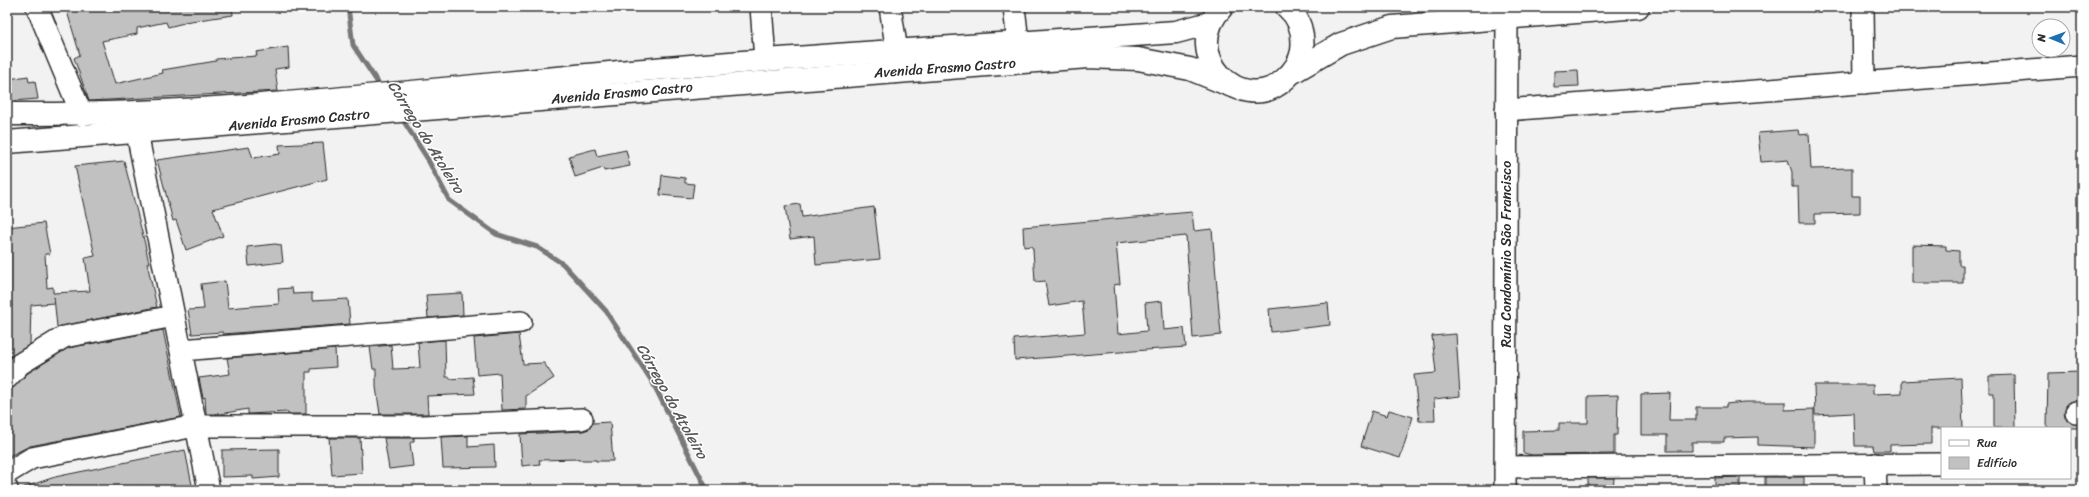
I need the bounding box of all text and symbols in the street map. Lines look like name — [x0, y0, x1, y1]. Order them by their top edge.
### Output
north arrow — [2031, 18, 2071, 58]
text: N — [2032, 33, 2051, 43]
street label: Avenida Erasmo Castro — [872, 51, 1017, 85]
street label: Avenida Erasmo Castro — [549, 74, 694, 112]
water label: Córrego do Atoleiro — [381, 75, 472, 200]
street label: Avenida Erasmo Castro — [226, 101, 371, 139]
street label: Rua Condomínio São Francisco — [1494, 161, 1519, 347]
water label: Córrego do Atoleiro — [629, 338, 715, 465]
legend — [1941, 427, 2071, 479]
text: Rua — [1977, 432, 1998, 454]
text: Edifício — [1977, 452, 2017, 474]

